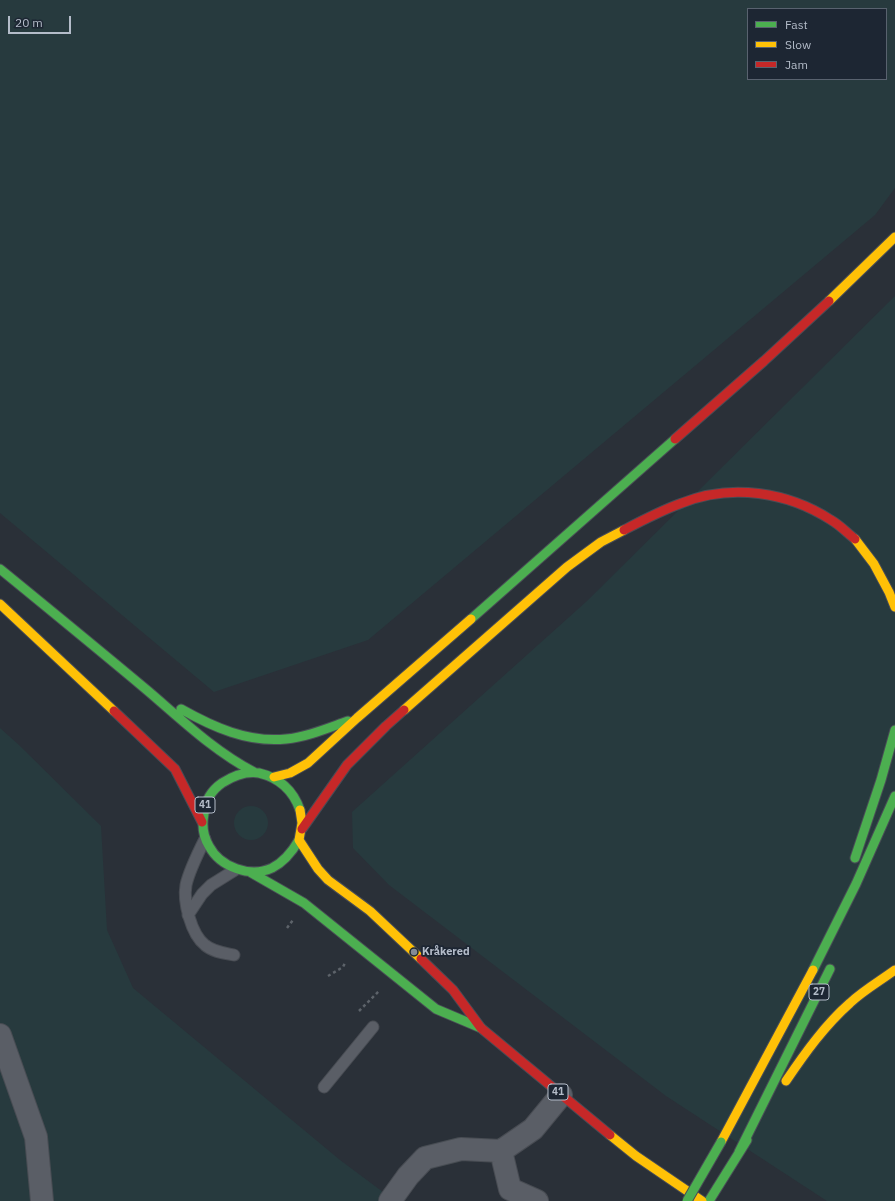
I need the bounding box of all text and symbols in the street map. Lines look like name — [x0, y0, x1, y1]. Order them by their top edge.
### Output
scale bar — [10, 8, 73, 34]
legend — [747, 8, 887, 80]
text: 20 m — [15, 15, 43, 30]
text: Fast — [785, 17, 808, 32]
text: Slow — [785, 37, 811, 52]
text: Jam — [785, 57, 808, 72]
road number: 41 — [195, 797, 215, 813]
place label: Kråkered — [422, 945, 470, 959]
marker: Kråkered — [409, 947, 419, 957]
road number: 27 — [809, 984, 829, 1000]
road number: 41 — [548, 1084, 568, 1100]

